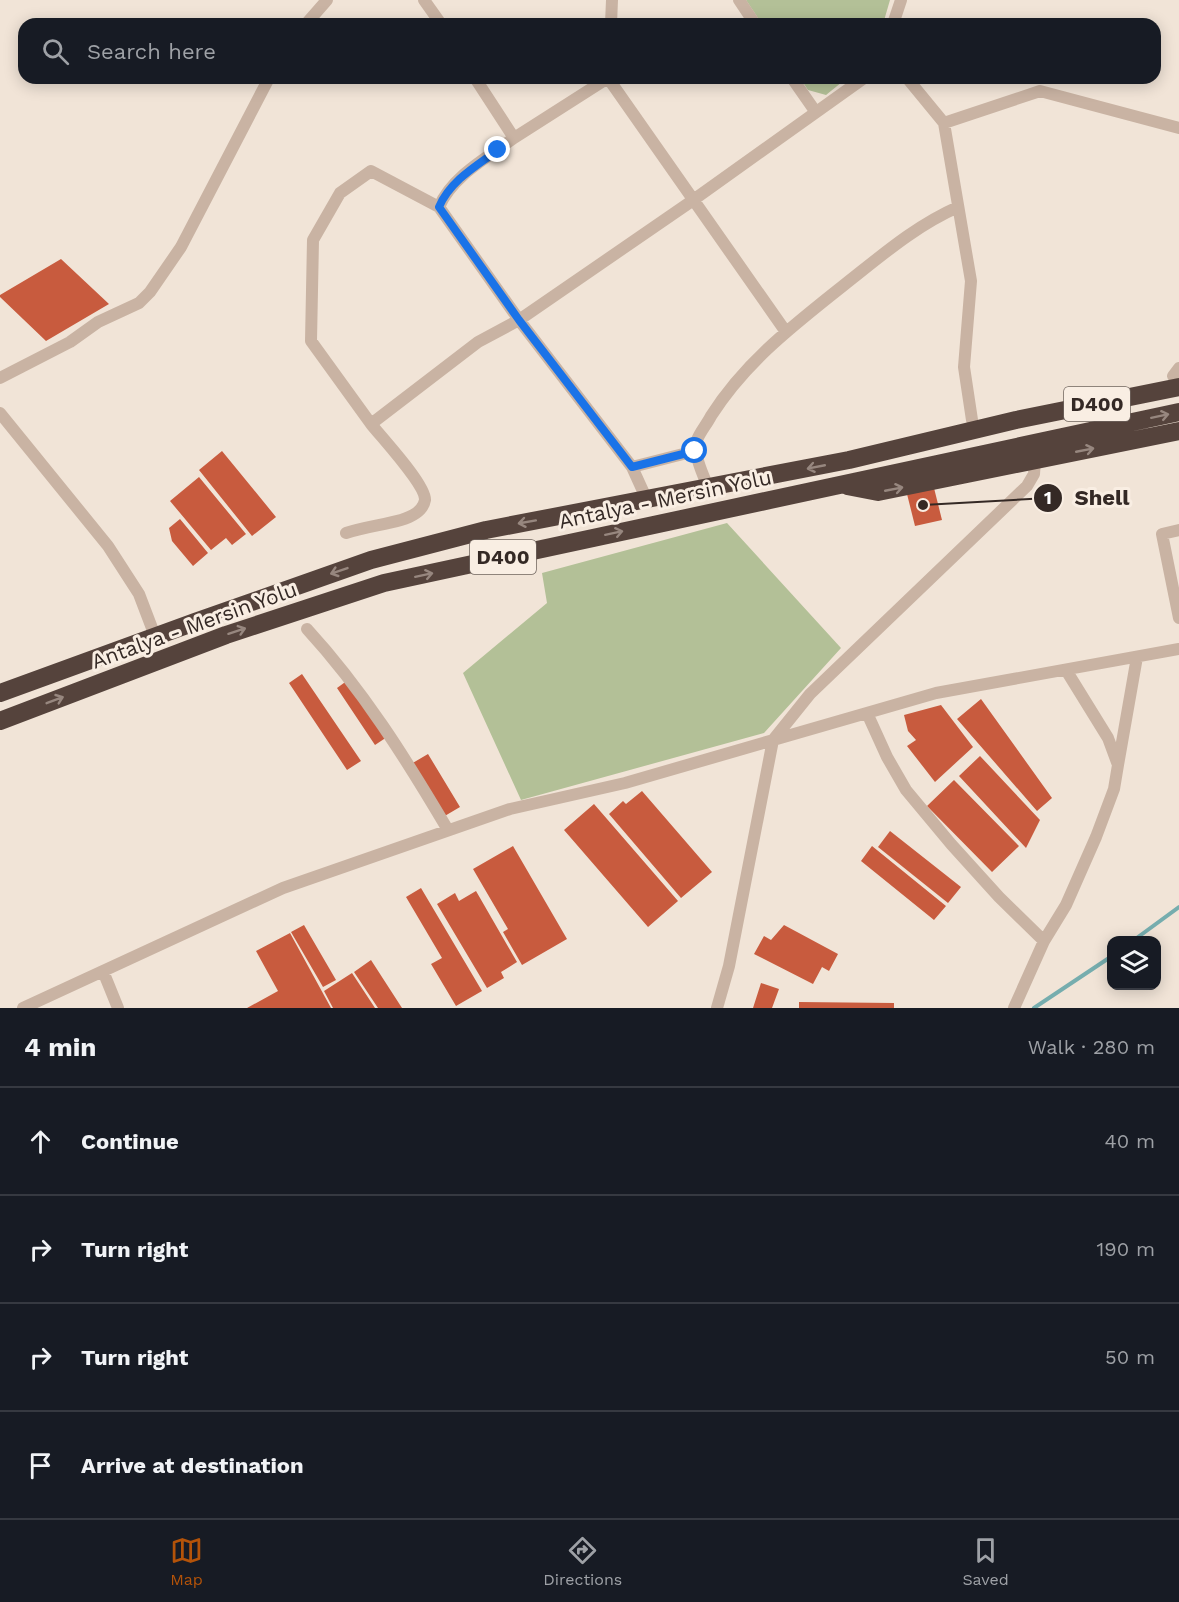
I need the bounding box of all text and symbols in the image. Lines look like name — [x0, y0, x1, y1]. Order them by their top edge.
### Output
search box — [18, 18, 1161, 84]
icon: search — [39, 35, 72, 68]
text: Search here — [87, 39, 216, 64]
route end — [484, 136, 510, 162]
road number: D400 — [1064, 387, 1130, 421]
one-way arrow — [1150, 410, 1170, 421]
route start — [681, 437, 707, 463]
one-way arrow — [1075, 444, 1095, 455]
one-way arrow — [807, 462, 826, 473]
street label: Antalya - Mersin Yolu — [556, 464, 774, 534]
callout: Shell — [1033, 478, 1142, 518]
one-way arrow — [884, 483, 903, 494]
text: Shell — [1075, 485, 1130, 510]
text: 1 — [1044, 487, 1052, 508]
one-way arrow — [518, 517, 537, 528]
one-way arrow — [604, 527, 623, 538]
road number: D400 — [470, 540, 536, 574]
one-way arrow — [330, 567, 348, 578]
one-way arrow — [414, 568, 433, 580]
street label: Antalya - Mersin Yolu — [88, 576, 300, 674]
one-way arrow — [227, 625, 246, 636]
one-way arrow — [45, 694, 63, 705]
map controls — [1107, 936, 1161, 990]
button: layers — [1107, 936, 1161, 990]
text: 4 min — [24, 1032, 96, 1062]
text: Walk · 280 m — [1028, 1035, 1155, 1059]
icon: ahead — [24, 1125, 57, 1158]
text: Continue — [81, 1129, 179, 1154]
text: 40 m — [1104, 1129, 1155, 1153]
icon: right — [24, 1233, 57, 1266]
text: Turn right — [81, 1237, 188, 1262]
text: 190 m — [1097, 1237, 1155, 1261]
icon: right — [24, 1341, 57, 1374]
text: Turn right — [81, 1345, 188, 1370]
text: 50 m — [1105, 1345, 1155, 1369]
icon: arrive — [24, 1449, 57, 1482]
text: Arrive at destination — [81, 1453, 304, 1478]
tab: Map — [170, 1534, 203, 1589]
tab: Directions — [543, 1534, 622, 1589]
tab: Saved — [962, 1534, 1009, 1589]

